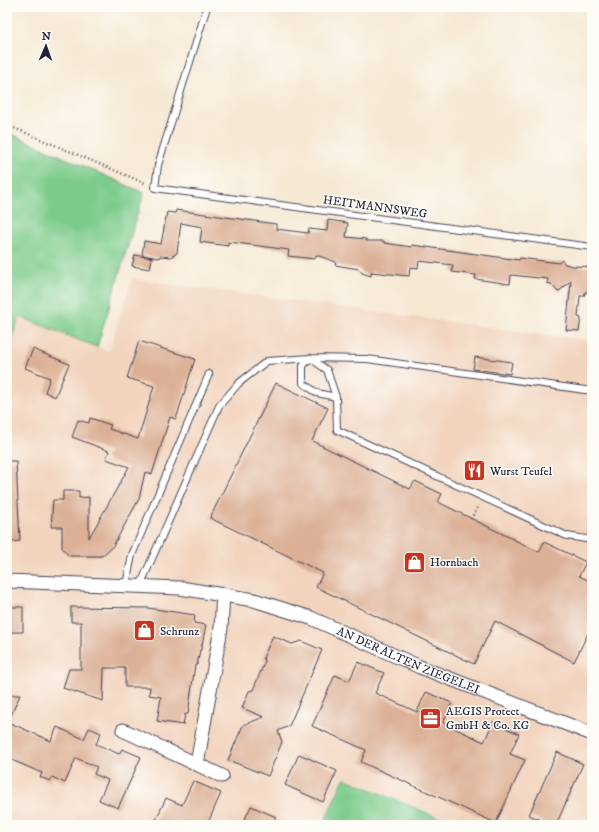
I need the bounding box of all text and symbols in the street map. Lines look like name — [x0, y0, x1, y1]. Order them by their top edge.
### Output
north arrow — [26, 26, 66, 66]
text: N — [42, 30, 51, 44]
street label: HEITMANNSWEG — [322, 192, 429, 222]
restaurant icon: Wurst Teufel — [462, 458, 488, 484]
place label: Wurst Teufel — [489, 464, 552, 479]
shop icon: Hornbach — [401, 549, 427, 575]
place label: Hornbach — [430, 555, 479, 570]
shop icon: Schrunz — [132, 618, 158, 644]
street label: AN DER ALTEN ZIEGELEI — [335, 623, 482, 697]
place label: Schrunz — [160, 624, 200, 639]
place label: AEGIS Protect GmbH & Co. KG — [446, 704, 530, 733]
office icon: AEGIS Protect GmbH & Co. KG — [417, 705, 443, 731]

